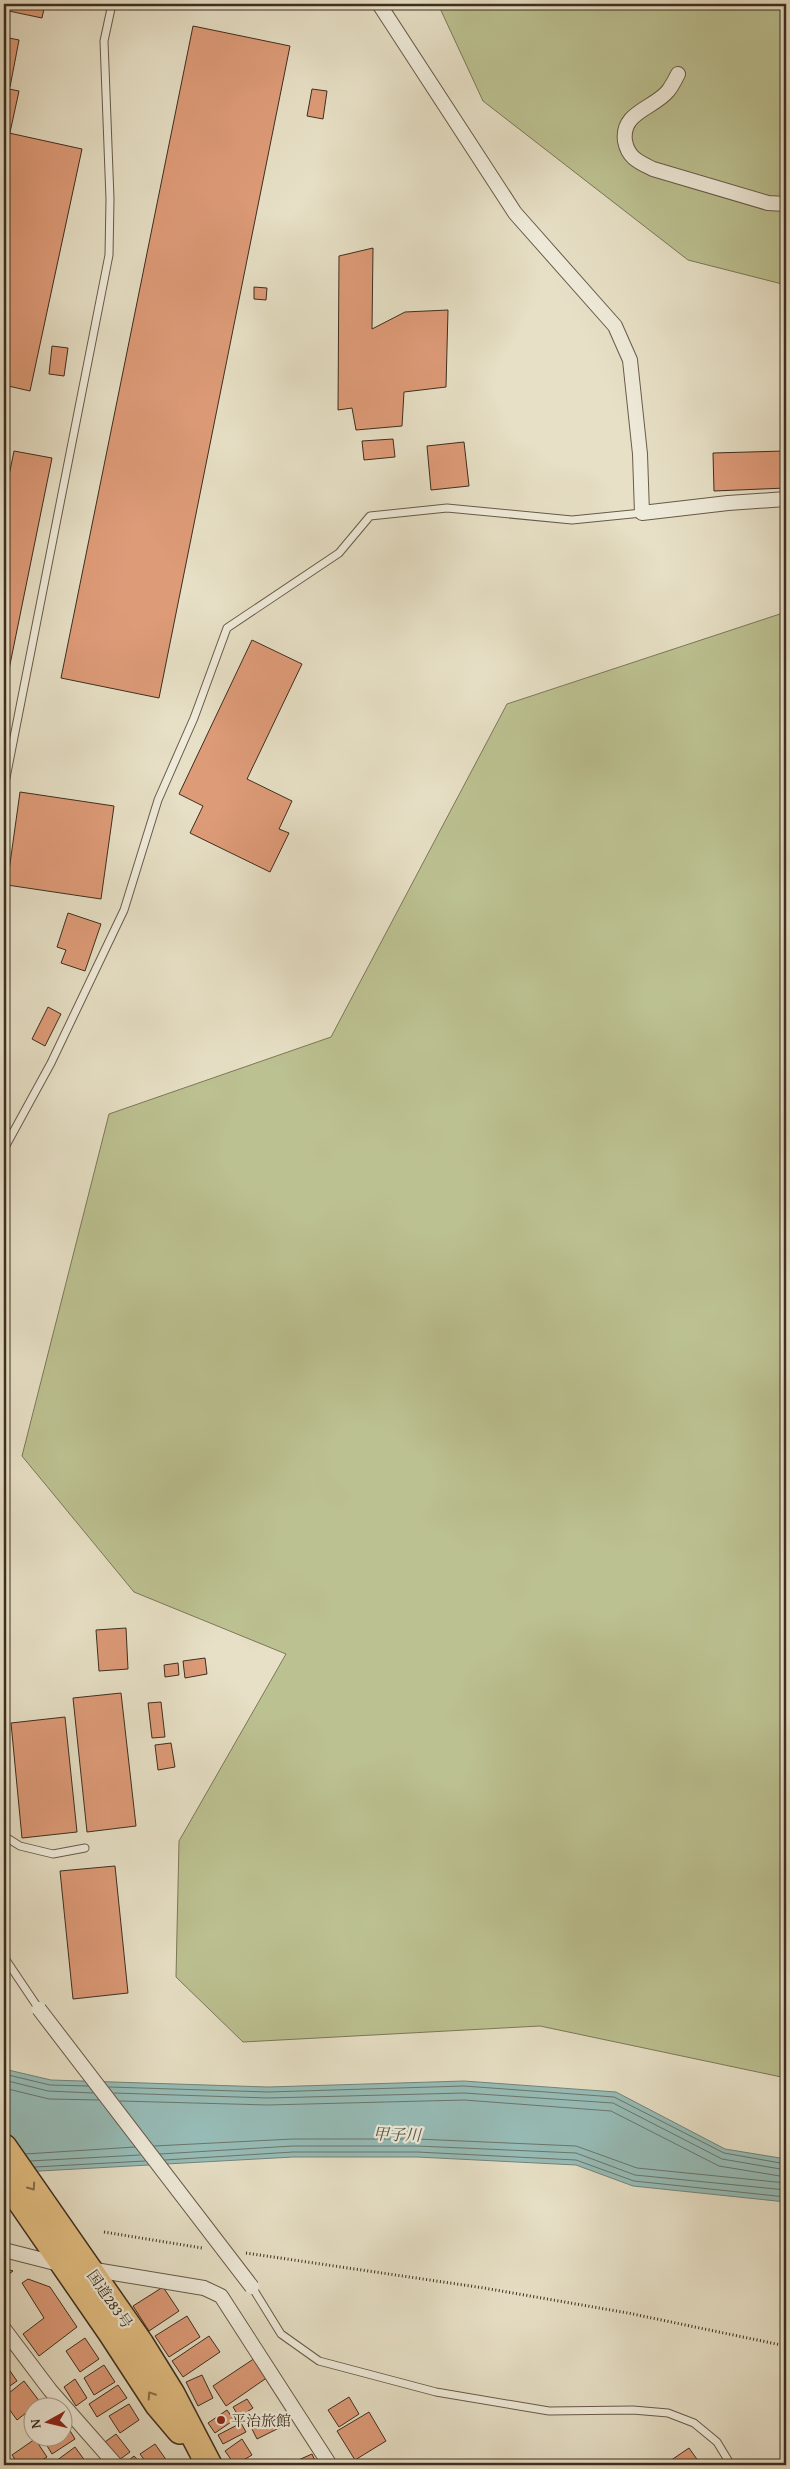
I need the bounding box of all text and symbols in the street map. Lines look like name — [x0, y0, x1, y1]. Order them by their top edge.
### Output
water label: 甲子川 — [373, 2121, 423, 2147]
one-way arrow — [26, 2181, 35, 2190]
street label: 国道283号 — [82, 2266, 138, 2332]
one-way arrow — [148, 2391, 157, 2400]
north arrow — [22, 2396, 72, 2446]
place label: 平治旅館 — [231, 2410, 291, 2431]
marker: 平治旅館 — [215, 2414, 227, 2426]
text: N — [24, 2417, 46, 2430]

